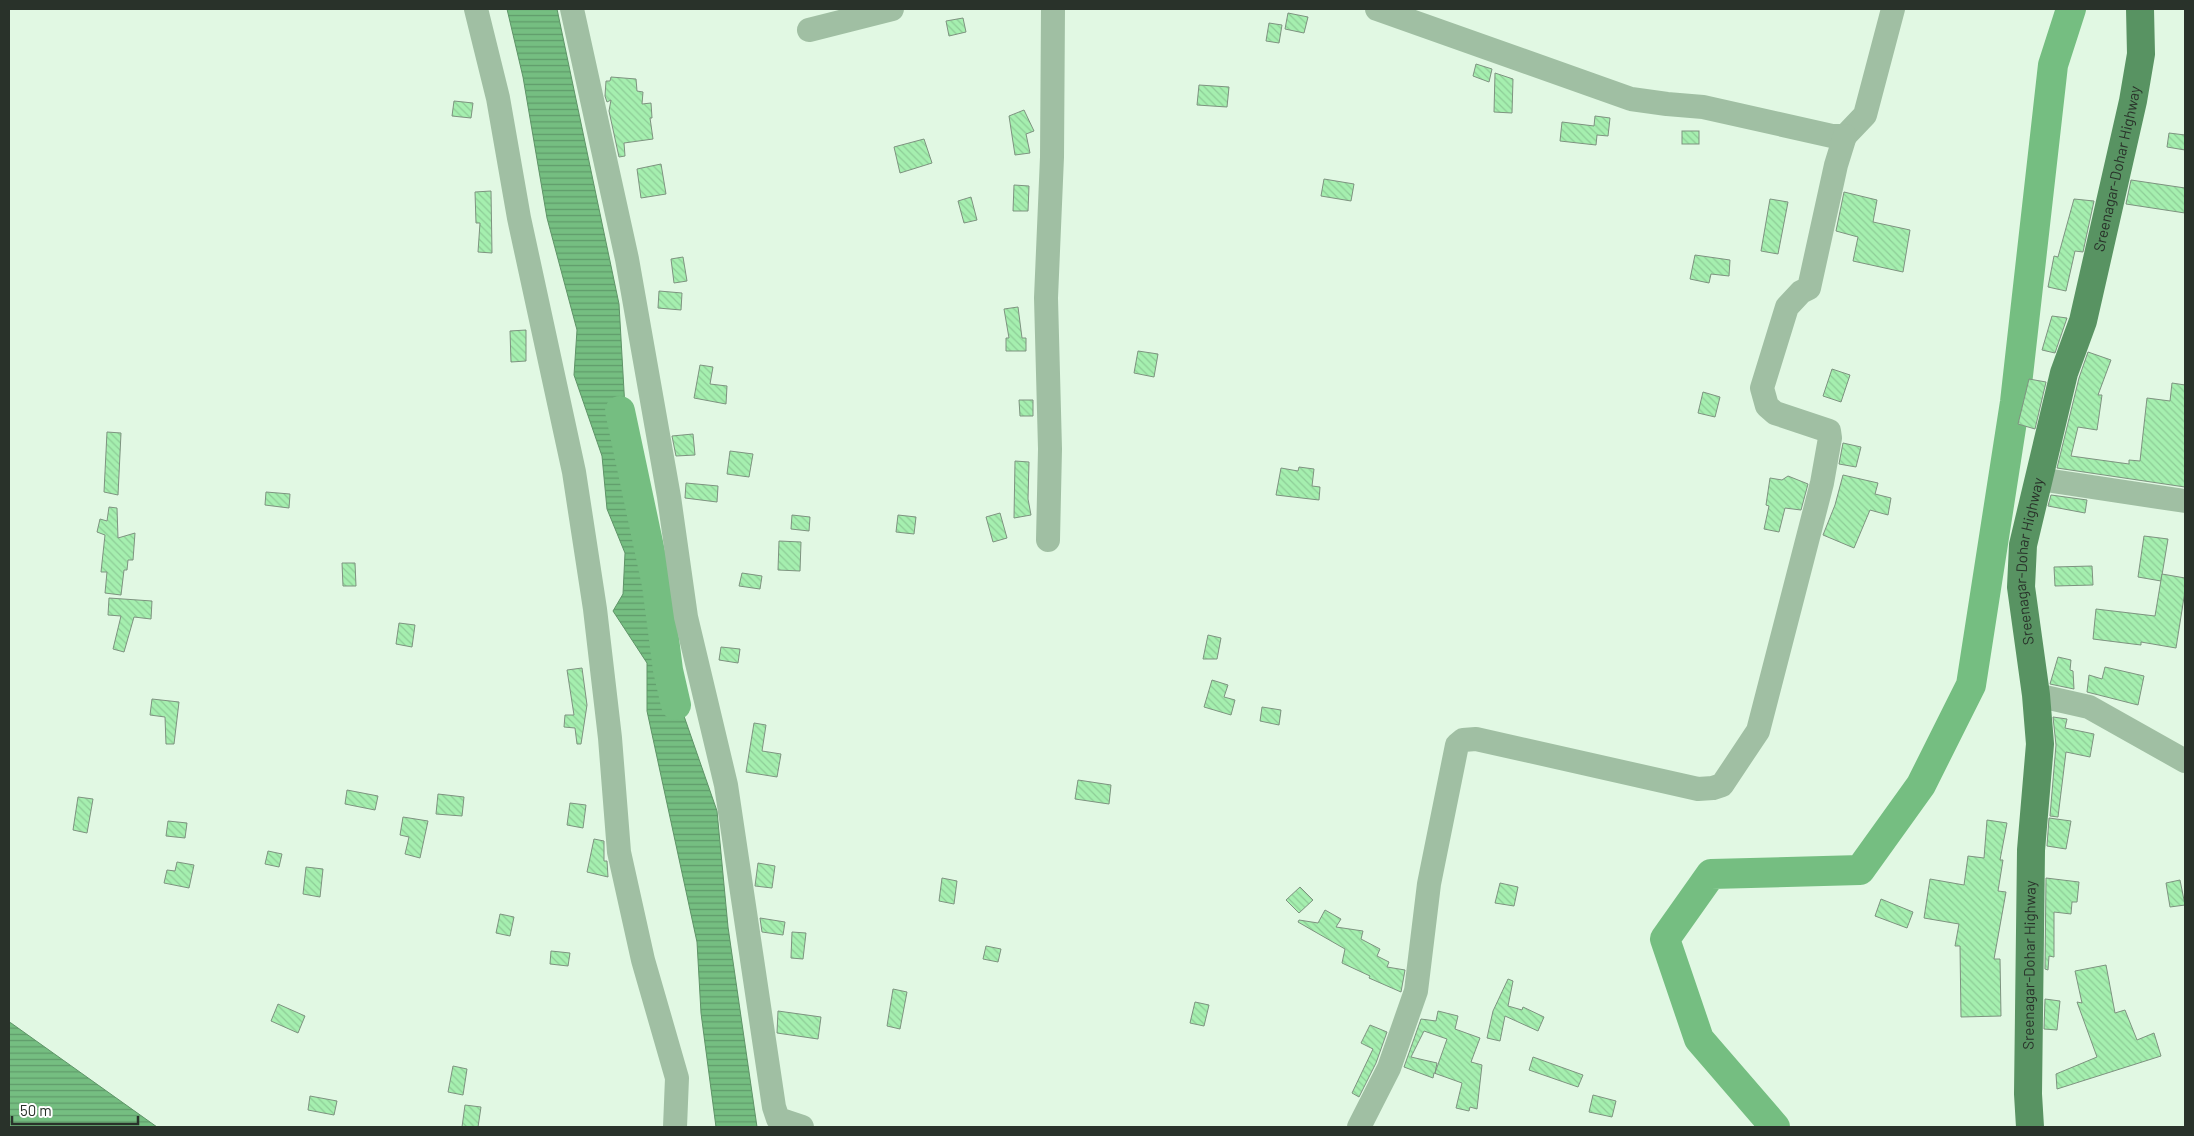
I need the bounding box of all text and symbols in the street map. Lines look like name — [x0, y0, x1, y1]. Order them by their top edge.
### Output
street label: Sreenagar-Dohar Highway — [2089, 84, 2143, 253]
street label: Sreenagar-Dohar Highway — [2011, 475, 2047, 646]
street label: Sreenagar-Dohar Highway — [2019, 880, 2039, 1050]
scale bar — [12, 1094, 139, 1126]
text: 50 m — [20, 1101, 52, 1119]

